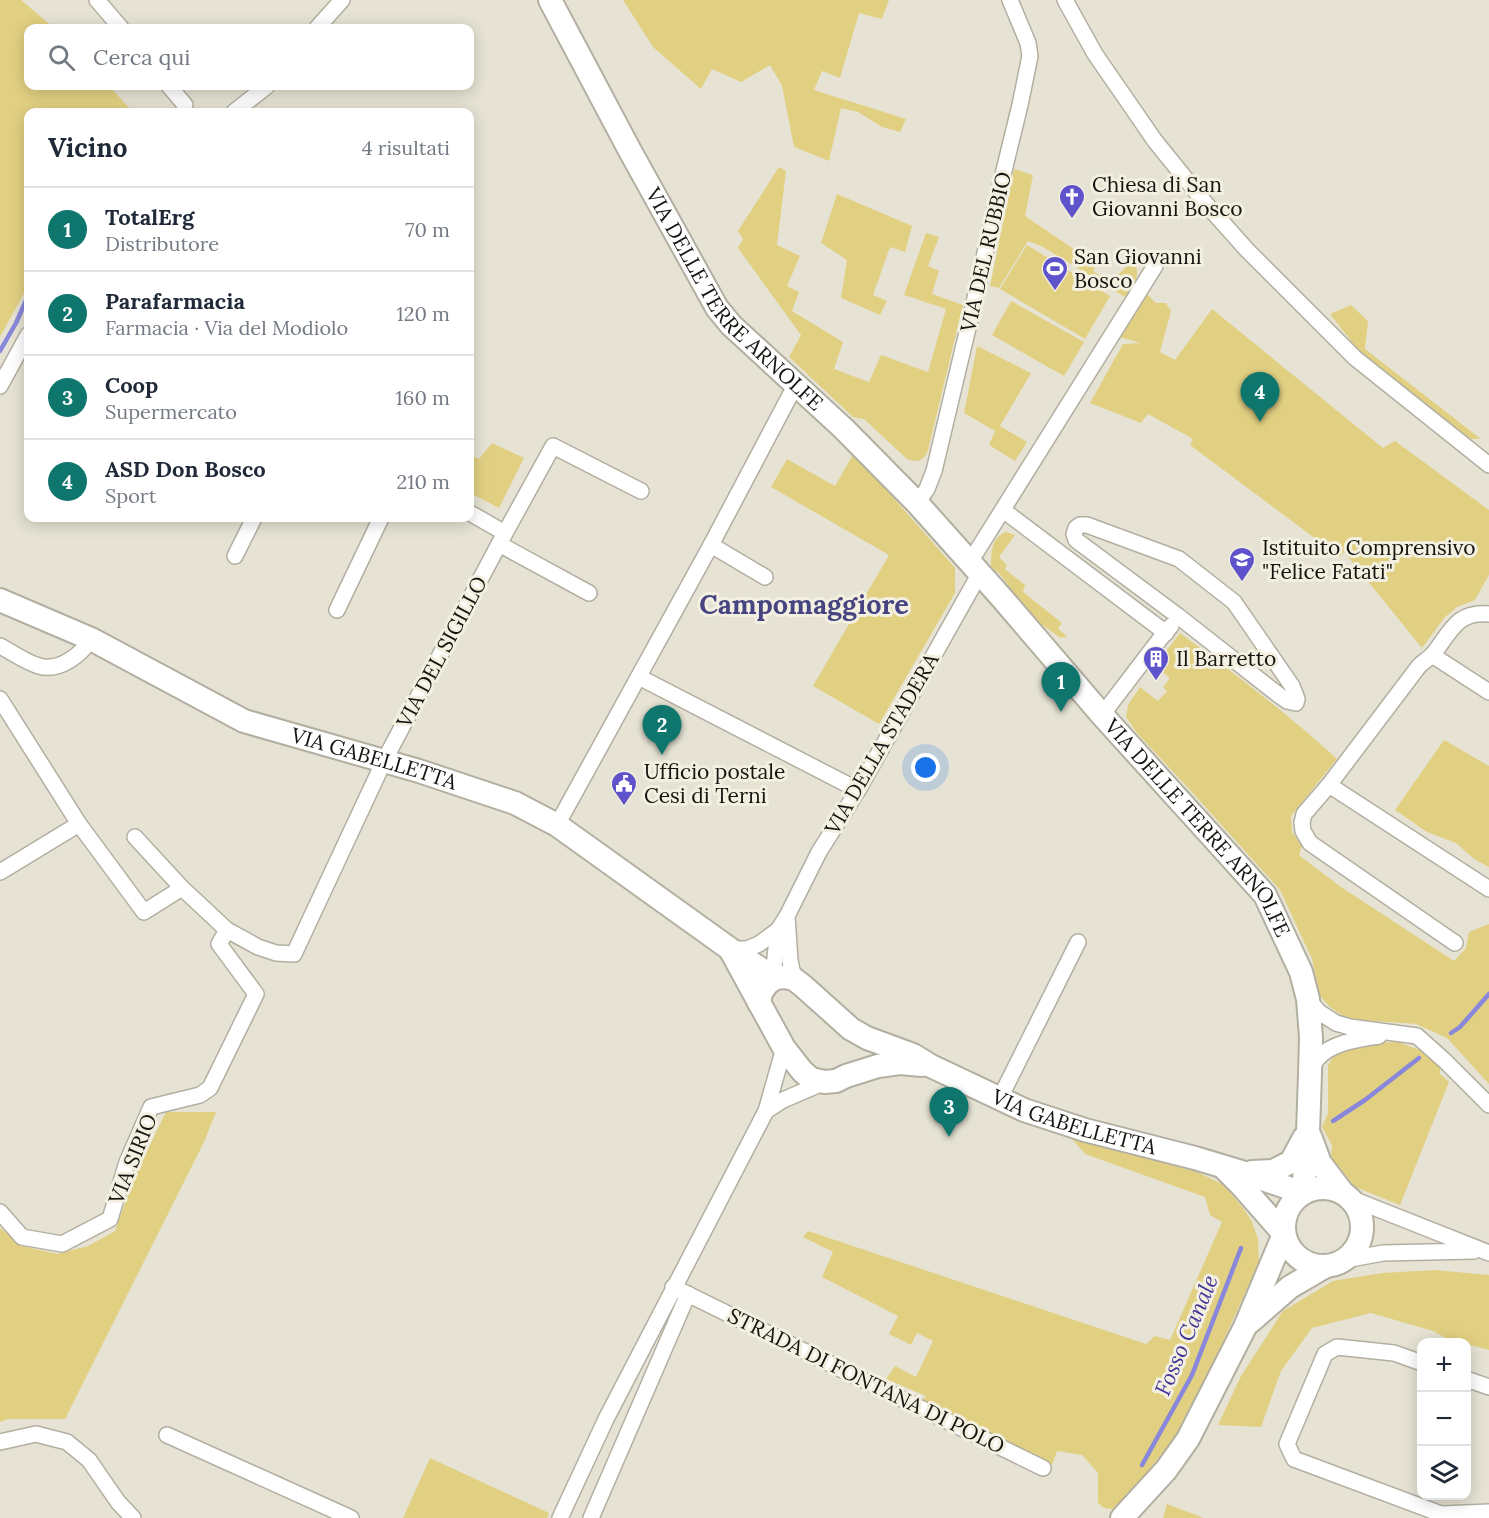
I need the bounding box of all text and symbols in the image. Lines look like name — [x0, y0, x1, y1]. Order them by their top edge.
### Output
search box — [24, 24, 474, 90]
icon: search — [45, 41, 78, 74]
text: Cerca qui — [93, 43, 190, 71]
text: Vicino — [48, 131, 128, 164]
text: 4 risultati — [362, 135, 450, 160]
street label: VIA DEL RUBBIO — [954, 169, 1017, 336]
place label: Chiesa di San Giovanni Bosco — [1092, 171, 1243, 222]
street label: VIA DELLE TERRE ARNOLFE — [640, 182, 829, 416]
church icon: Chiesa di San Giovanni Bosco — [1057, 182, 1087, 220]
text: TotalErg — [105, 203, 194, 231]
text: 1 — [63, 217, 72, 242]
text: 70 m — [405, 217, 450, 242]
text: Distributore — [105, 231, 219, 256]
place label: San Giovanni Bosco — [1074, 243, 1202, 294]
sports icon: San Giovanni Bosco — [1040, 254, 1070, 292]
text: Parafarmacia — [105, 287, 245, 315]
text: 2 — [62, 301, 73, 326]
text: 120 m — [396, 301, 450, 326]
text: Farmacia · Via del Modiolo — [105, 315, 348, 340]
text: Coop — [105, 371, 158, 399]
pin: 4 — [1240, 372, 1280, 422]
text: 3 — [62, 385, 73, 410]
text: 160 m — [396, 385, 450, 410]
text: Supermercato — [105, 399, 237, 424]
text: ASD Don Bosco — [105, 455, 266, 483]
text: 4 — [62, 469, 73, 494]
text: 210 m — [396, 469, 450, 494]
text: Sport — [105, 483, 156, 508]
place label: Istituito Comprensivo "Felice Fatati" — [1262, 534, 1476, 585]
school or university icon: Istituito Comprensivo "Felice Fatati" — [1227, 545, 1257, 583]
street label: VIA DEL SIGILLO — [390, 571, 493, 733]
district label: Campomaggiore — [699, 587, 909, 621]
building icon: Il Barretto — [1141, 644, 1171, 682]
place label: Il Barretto — [1176, 645, 1276, 672]
street label: VIA DELLA STADERA — [818, 647, 945, 840]
pin: 1 — [1042, 662, 1080, 712]
pin: 2 — [642, 706, 682, 755]
street label: VIA DELLE TERRE ARNOLFE — [1098, 712, 1297, 941]
street label: VIA GABELLETTA — [287, 721, 461, 796]
your location — [911, 753, 940, 782]
place label: Ufficio postale Cesi di Terni — [644, 758, 785, 809]
public building icon: Ufficio postale Cesi di Terni — [609, 769, 639, 807]
street label: VIA GABELLETTA — [987, 1082, 1160, 1161]
pin: 3 — [930, 1088, 968, 1137]
street label: VIA SIRIO — [102, 1110, 163, 1209]
water label: Fosso Canale — [1148, 1271, 1224, 1399]
street label: STRADA DI FONTANA DI POLO — [723, 1302, 1009, 1460]
map controls — [1417, 1338, 1471, 1500]
button: + — [1417, 1338, 1471, 1392]
button: − — [1417, 1392, 1471, 1446]
button: layers — [1417, 1446, 1471, 1500]

